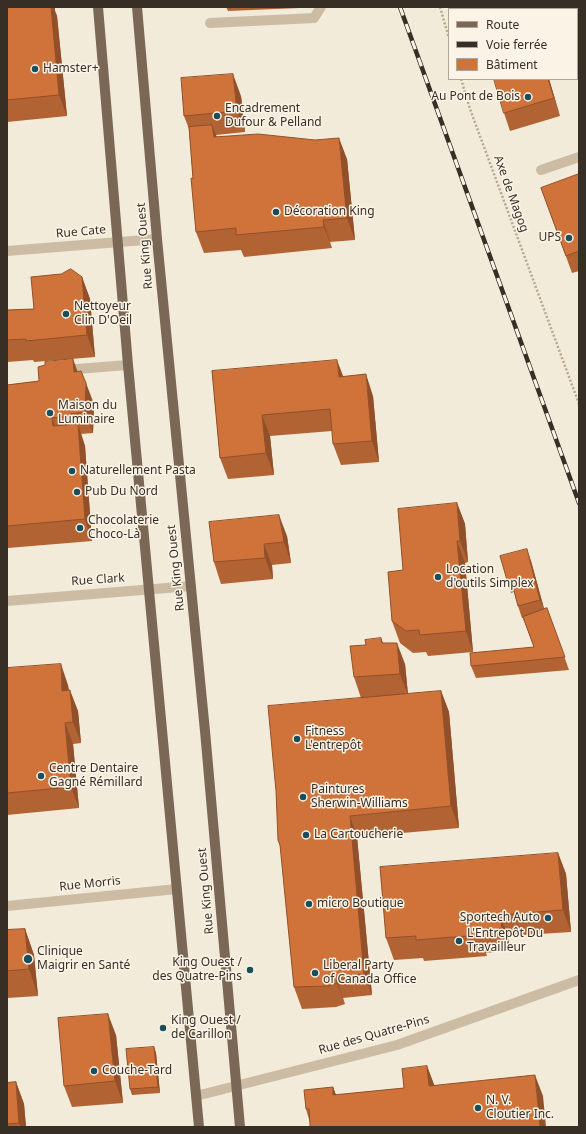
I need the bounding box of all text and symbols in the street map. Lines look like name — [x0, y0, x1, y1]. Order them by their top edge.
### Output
legend — [448, 8, 578, 80]
text: Route — [486, 16, 519, 33]
text: Voie ferrée — [486, 36, 547, 53]
text: Bâtiment — [486, 56, 538, 73]
place label: Hamster+ — [43, 62, 99, 76]
marker: Hamster+ — [30, 64, 40, 74]
place label: Au Pont de Bois — [431, 90, 520, 104]
marker: Au Pont de Bois — [523, 92, 533, 102]
place label: Encadrement Dufour & Pelland — [225, 102, 322, 130]
marker: Encadrement Dufour & Pelland — [212, 111, 222, 121]
street label: Axe de Magog — [490, 154, 532, 234]
street label: Rue King Ouest — [134, 202, 156, 290]
place label: Décoration King — [284, 205, 375, 219]
marker: Décoration King — [271, 207, 281, 217]
street label: Rue Cate — [55, 223, 107, 241]
place label: UPS — [538, 231, 561, 245]
marker: UPS — [564, 233, 574, 243]
place label: Nettoyeur Clin D'Oeil — [74, 300, 132, 328]
marker: Nettoyeur Clin D'Oeil — [61, 309, 71, 319]
place label: Maison du Luminaire — [58, 399, 117, 427]
marker: Maison du Luminaire — [45, 408, 55, 418]
place label: Naturellement Pasta — [80, 464, 196, 478]
marker: Naturellement Pasta — [67, 466, 77, 476]
place label: Pub Du Nord — [85, 485, 158, 499]
marker: Pub Du Nord — [72, 487, 82, 497]
place label: Chocolaterie Choco-Là — [88, 514, 159, 542]
marker: Chocolaterie Choco-Là — [75, 523, 85, 533]
street label: Rue King Ouest — [164, 524, 188, 612]
place label: Location d'outils Simplex — [446, 563, 534, 591]
street label: Rue Clark — [71, 571, 125, 589]
marker: Location d'outils Simplex — [433, 572, 443, 582]
place label: Fitness L'entrepôt — [305, 725, 361, 753]
marker: Fitness L'entrepôt — [292, 734, 302, 744]
place label: Centre Dentaire Gagné Rémillard — [49, 762, 143, 790]
marker: Centre Dentaire Gagné Rémillard — [36, 771, 46, 781]
place label: Paintures Sherwin-Williams — [311, 783, 408, 811]
marker: Paintures Sherwin-Williams — [298, 792, 308, 802]
place label: La Cartoucherie — [314, 828, 403, 842]
marker: La Cartoucherie — [301, 830, 311, 840]
street label: Rue King Ouest — [195, 847, 217, 935]
street label: Rue Morris — [59, 874, 121, 894]
place label: micro Boutique — [317, 897, 404, 911]
marker: micro Boutique — [304, 899, 314, 909]
place label: Sportech Auto — [460, 911, 540, 925]
marker: Sportech Auto — [543, 913, 553, 923]
place label: L'Entrepôt Du Travailleur — [467, 927, 543, 955]
marker: L'Entrepôt Du Travailleur — [454, 936, 464, 946]
place label: Clinique Maigrir en Santé — [37, 945, 130, 973]
marker: Clinique Maigrir en Santé — [22, 953, 34, 965]
place label: King Ouest / des Quatre-Pins — [152, 956, 242, 984]
place label: Liberal Party of Canada Office — [323, 959, 416, 987]
marker: King Ouest / des Quatre-Pins — [245, 965, 255, 975]
marker: Liberal Party of Canada Office — [310, 968, 320, 978]
street label: Rue des Quatre-Pins — [317, 1012, 431, 1058]
place label: King Ouest / de Carillon — [171, 1014, 241, 1042]
marker: King Ouest / de Carillon — [158, 1023, 168, 1033]
place label: Couche-Tard — [102, 1064, 172, 1078]
marker: Couche-Tard — [89, 1066, 99, 1076]
place label: N. V. Cloutier Inc. — [486, 1094, 554, 1122]
marker: N. V. Cloutier Inc. — [473, 1103, 483, 1113]

